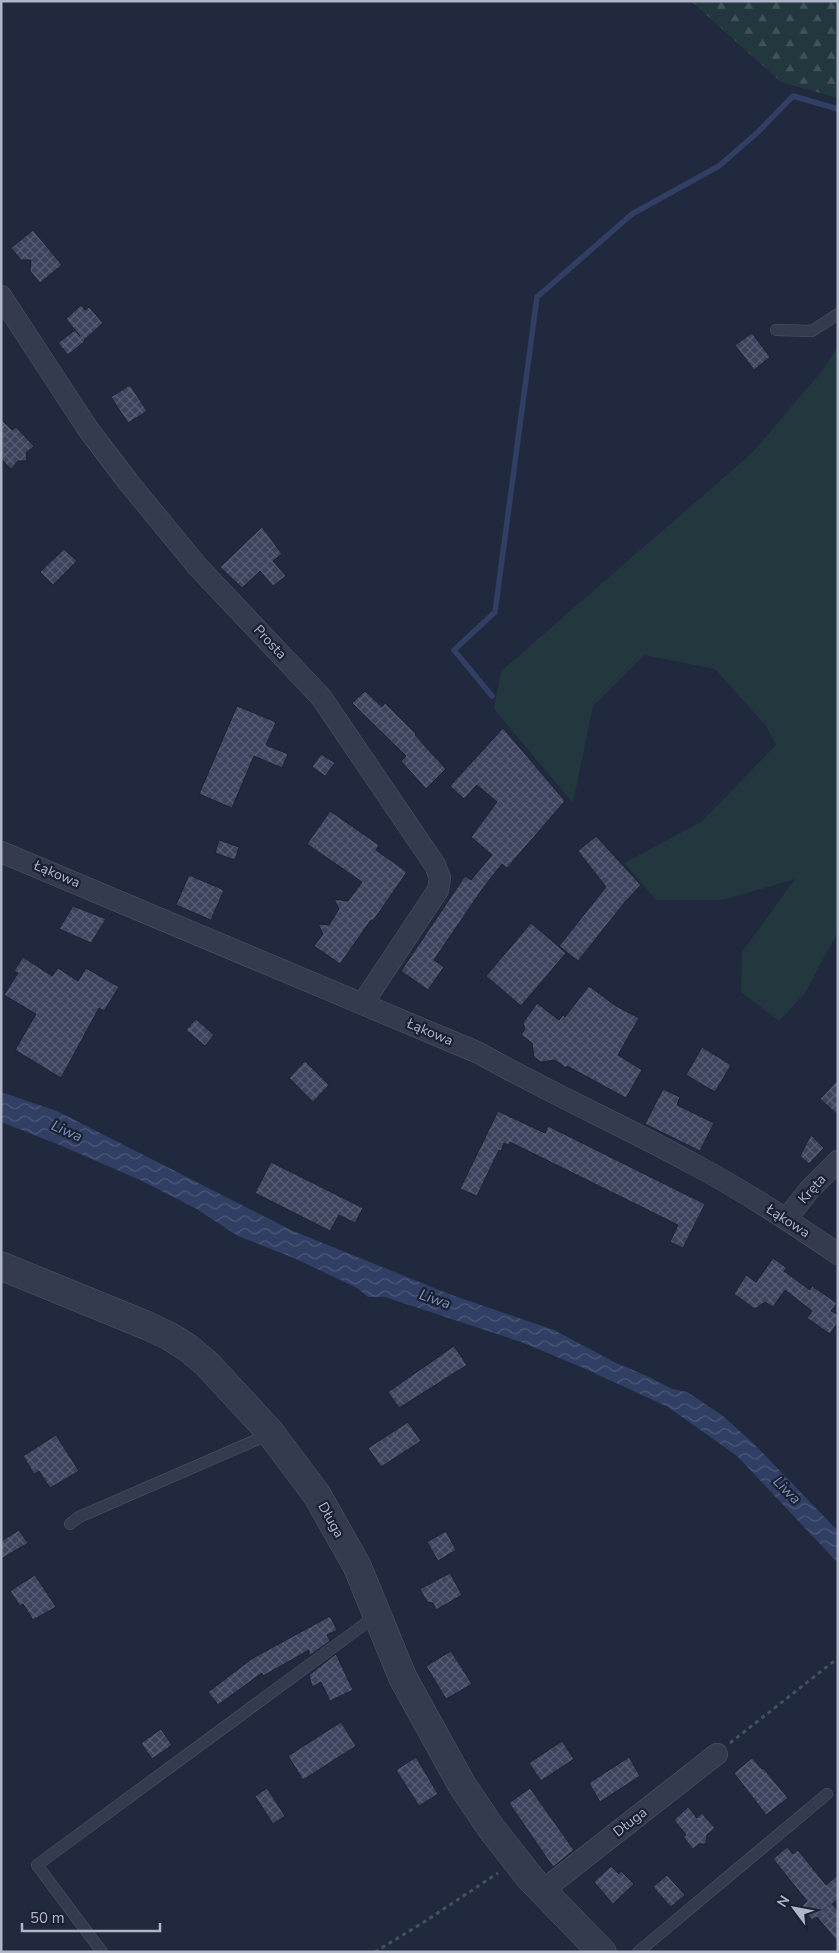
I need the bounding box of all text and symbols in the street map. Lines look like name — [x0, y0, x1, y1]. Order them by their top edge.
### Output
street label: Prosta — [249, 621, 291, 663]
street label: Łąkowa — [30, 855, 83, 892]
street label: Łąkowa — [403, 1013, 456, 1050]
water label: Liwa — [48, 1115, 86, 1147]
street label: Kręta — [794, 1170, 830, 1208]
street label: Łąkowa — [762, 1199, 814, 1242]
water label: Liwa — [417, 1284, 453, 1314]
water label: Liwa — [769, 1472, 805, 1508]
street label: Długa — [313, 1499, 349, 1541]
street label: Długa — [609, 1803, 651, 1841]
north arrow — [769, 1883, 819, 1933]
text: N — [773, 1892, 794, 1911]
scale bar — [22, 1900, 160, 1932]
text: 50 m — [30, 1908, 65, 1928]

